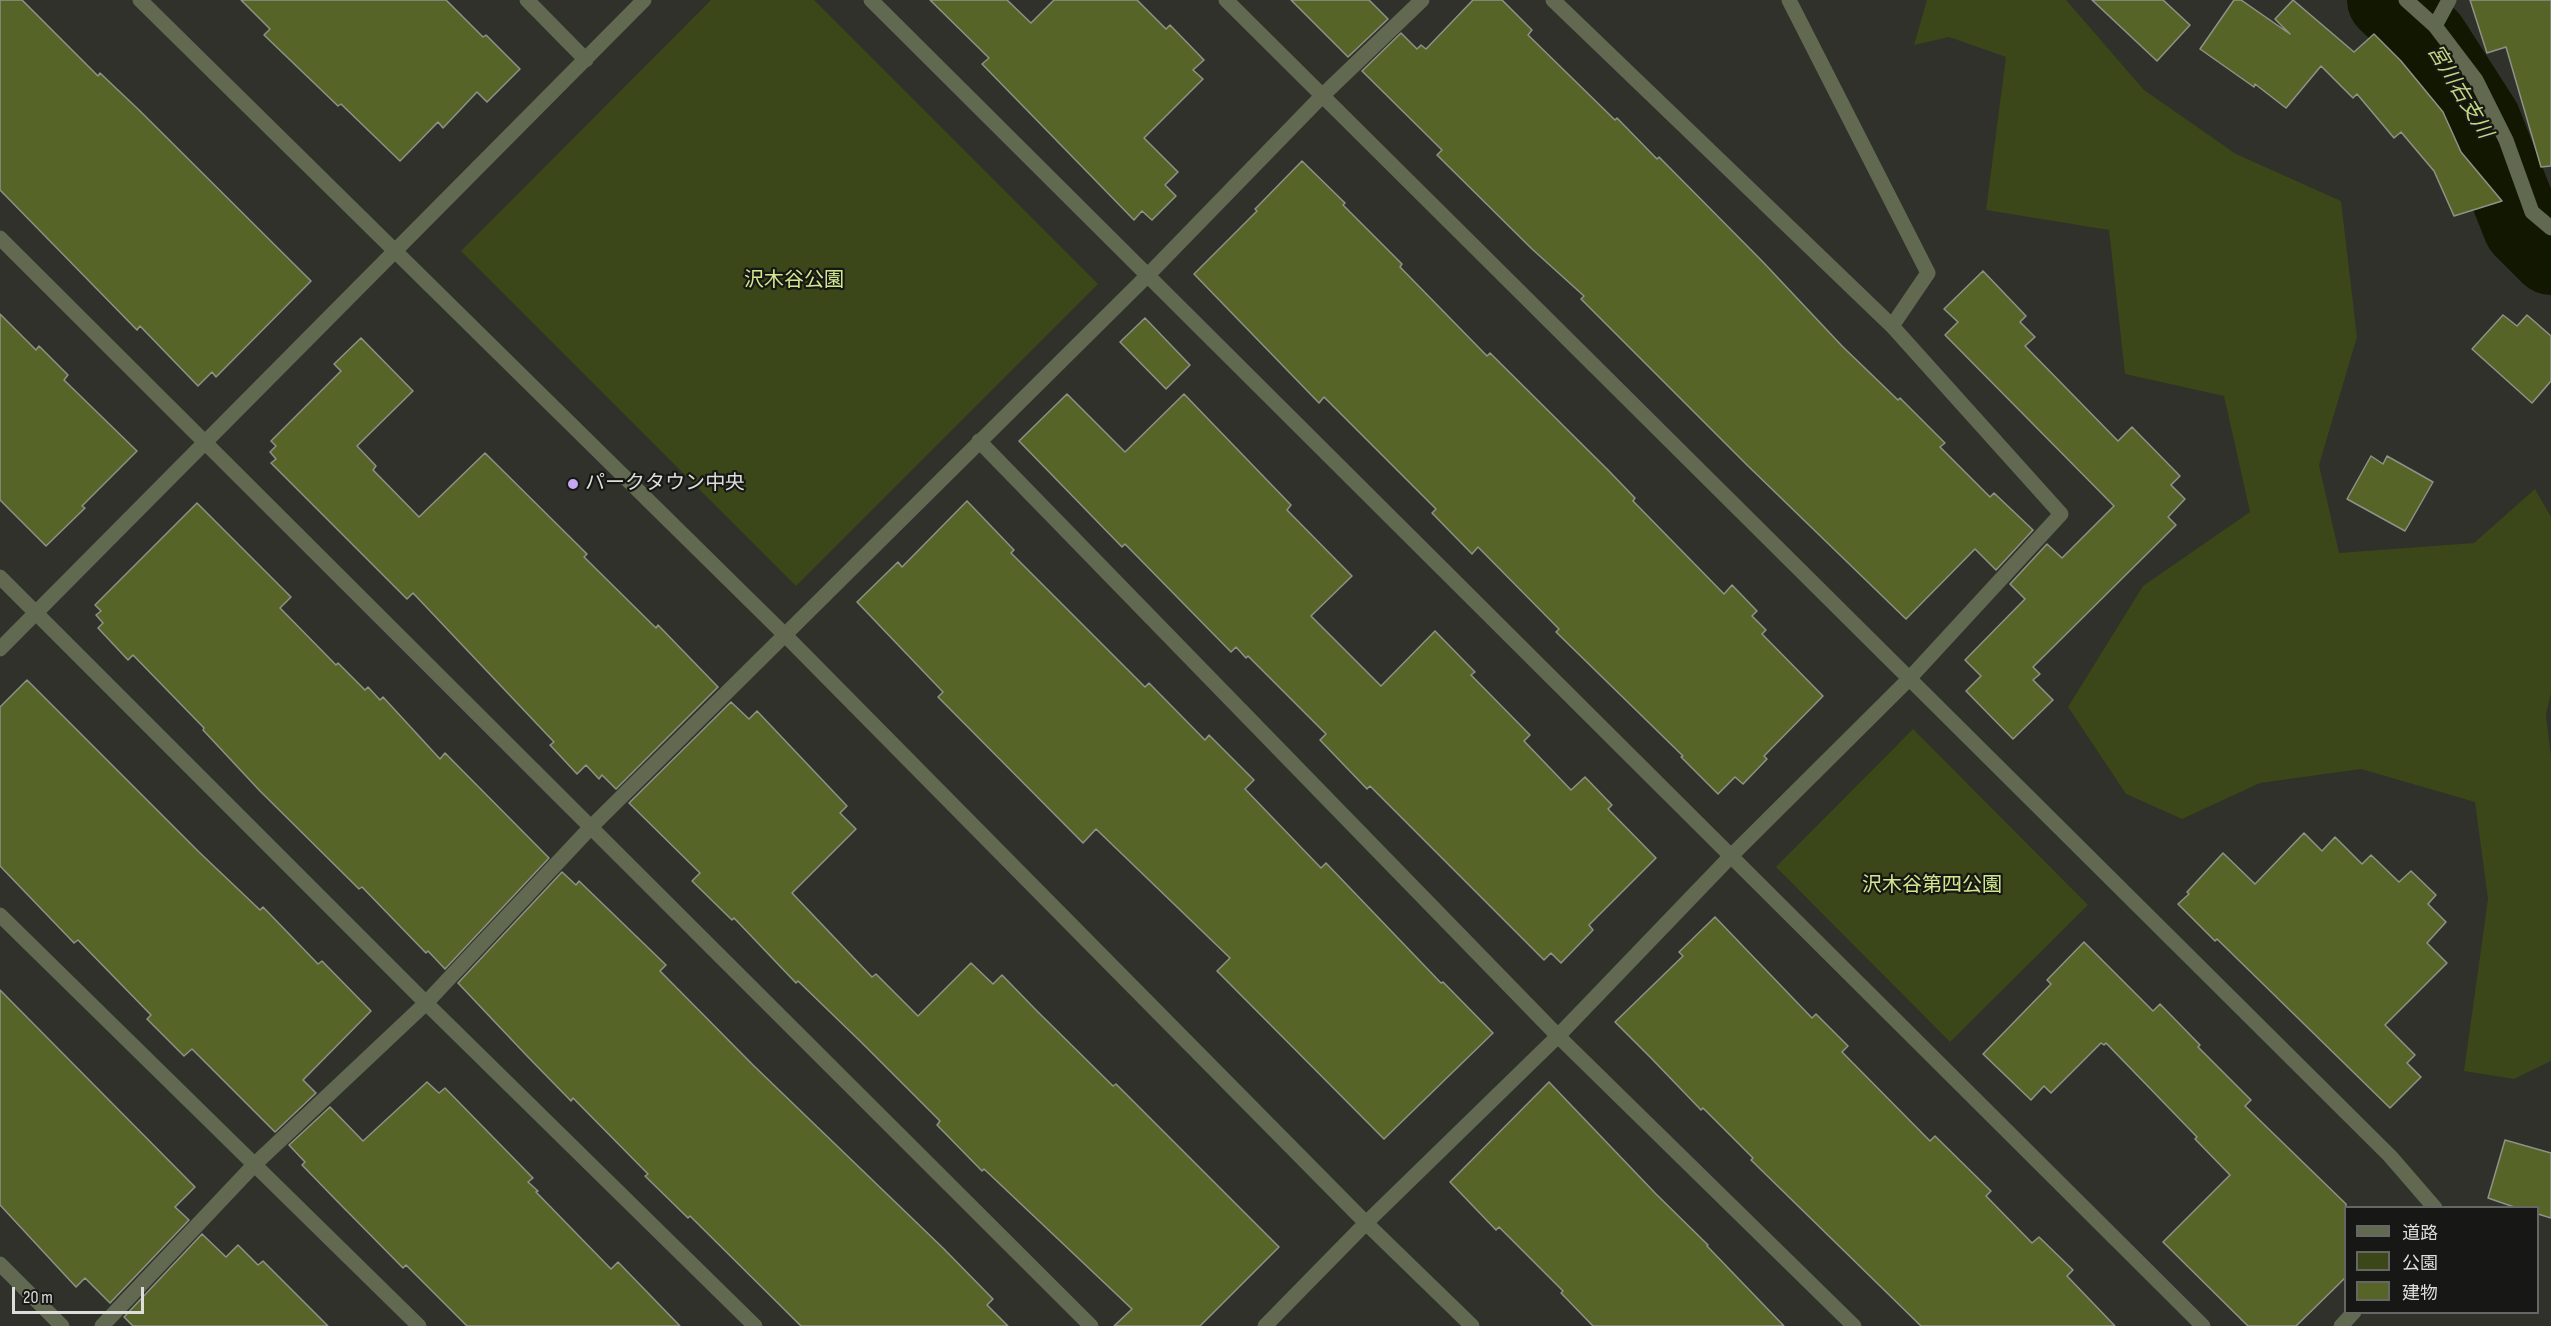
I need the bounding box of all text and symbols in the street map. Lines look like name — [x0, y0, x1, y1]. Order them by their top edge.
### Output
water label: 宮川右支川 — [2421, 41, 2497, 143]
park label: 沢木谷公園 — [744, 269, 844, 293]
place label: パークタウン中央 — [585, 472, 745, 496]
marker: パークタウン中央 — [566, 477, 580, 491]
park label: 沢木谷第四公園 — [1862, 874, 2002, 898]
legend — [2344, 1206, 2539, 1314]
text: 道路 — [2402, 1223, 2438, 1244]
text: 公園 — [2402, 1253, 2438, 1274]
scale bar — [15, 1275, 147, 1313]
text: 建物 — [2402, 1283, 2438, 1304]
text: 20 m — [23, 1287, 53, 1308]

